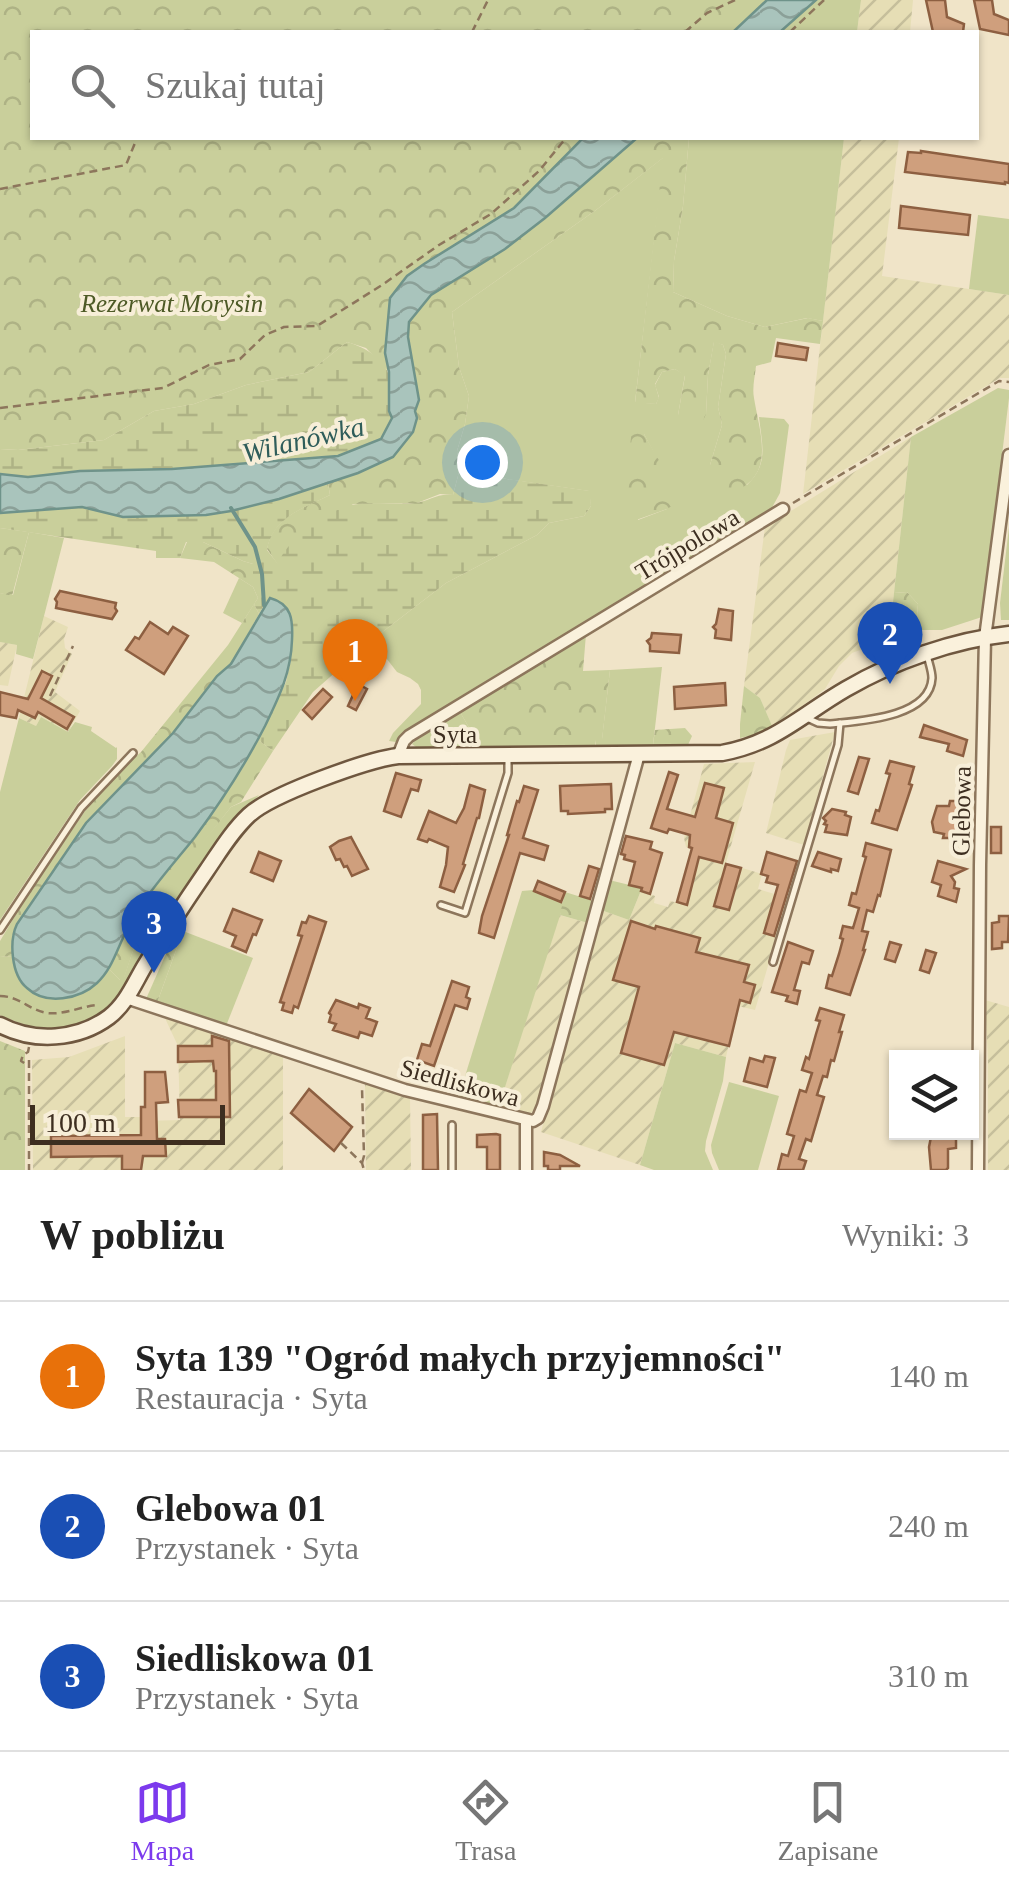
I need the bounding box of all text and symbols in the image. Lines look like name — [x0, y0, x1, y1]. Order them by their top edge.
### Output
search box — [30, 30, 979, 140]
icon: search — [65, 58, 120, 113]
text: Szukaj tutaj — [145, 64, 325, 106]
park label: Rezerwat Morysin — [80, 290, 263, 317]
water label: Wilanówka — [239, 410, 367, 469]
your location — [457, 437, 508, 488]
street label: Trójpolowa — [631, 503, 744, 586]
pin: 2 — [858, 602, 922, 684]
pin: 1 — [322, 618, 388, 701]
street label: Syta — [433, 721, 477, 748]
street label: Glebowa — [947, 766, 976, 856]
pin: 3 — [122, 890, 186, 973]
map controls — [889, 1050, 979, 1140]
button: layers — [889, 1050, 979, 1140]
street label: Siedliskowa — [397, 1054, 522, 1111]
scale bar — [30, 1100, 225, 1144]
text: 100 m — [45, 1107, 116, 1138]
text: W pobliżu — [40, 1212, 225, 1258]
text: Wyniki: 3 — [842, 1217, 969, 1253]
text: Syta 139 "Ogród małych przyjemności" — [135, 1337, 785, 1379]
text: 1 — [65, 1358, 81, 1394]
text: 140 m — [888, 1358, 969, 1394]
text: Restauracja · Syta — [135, 1380, 368, 1416]
text: Glebowa 01 — [135, 1487, 326, 1529]
text: 2 — [65, 1508, 81, 1544]
text: 240 m — [888, 1508, 969, 1544]
text: Przystanek · Syta — [135, 1530, 359, 1566]
text: Siedliskowa 01 — [135, 1637, 375, 1679]
text: 3 — [65, 1658, 81, 1694]
text: 310 m — [888, 1658, 969, 1694]
text: Przystanek · Syta — [135, 1680, 359, 1716]
tab: Mapa — [130, 1775, 194, 1867]
tab: Trasa — [455, 1775, 516, 1867]
tab: Zapisane — [777, 1775, 878, 1867]

